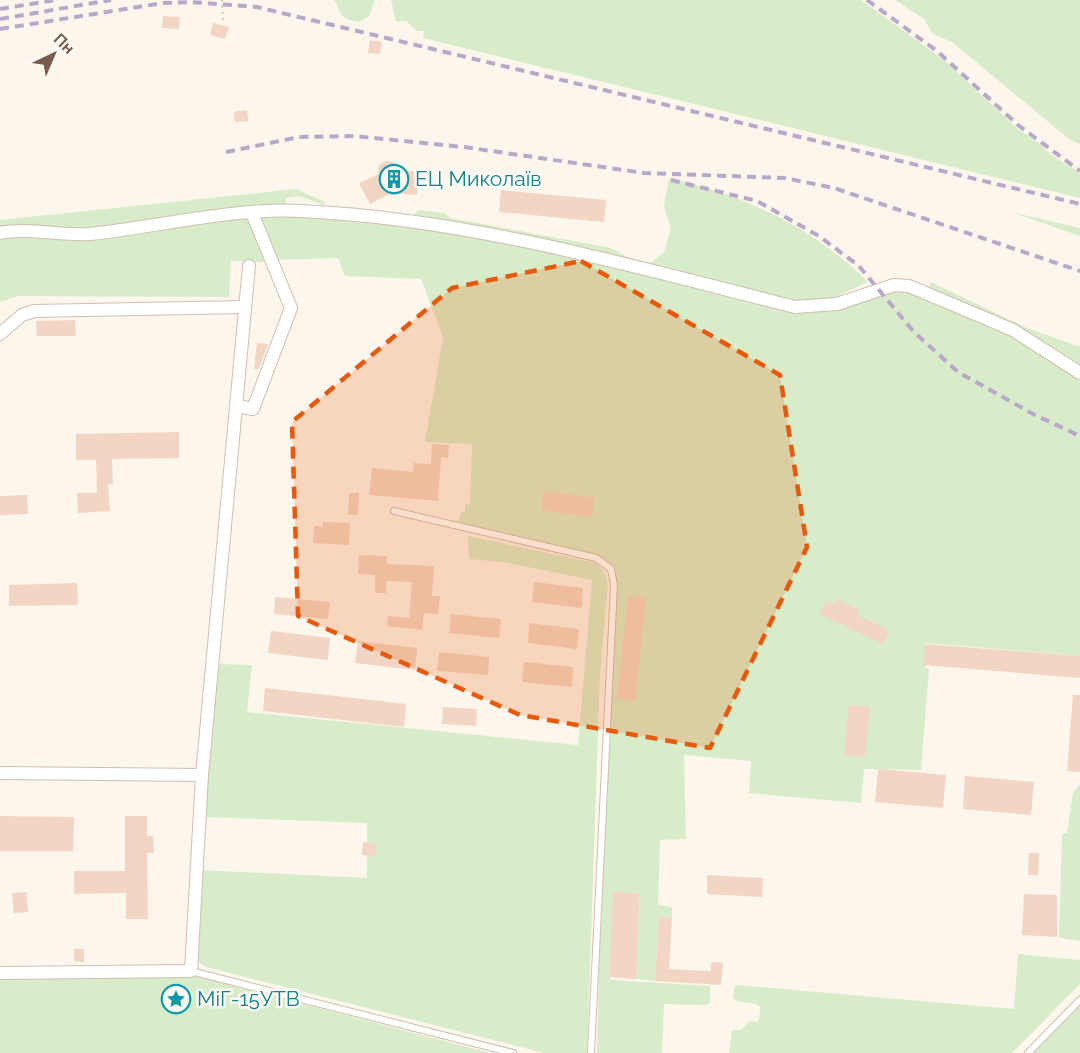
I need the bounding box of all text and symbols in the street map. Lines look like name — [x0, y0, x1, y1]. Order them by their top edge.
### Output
north arrow — [24, 24, 84, 84]
text: Пн — [50, 29, 78, 58]
building icon: ЕЦ Миколаїв — [378, 163, 410, 195]
place label: ЕЦ Миколаїв — [415, 166, 541, 191]
place icon: МіГ-15УТВ — [160, 983, 192, 1015]
place label: МіГ-15УТВ — [197, 986, 300, 1011]

